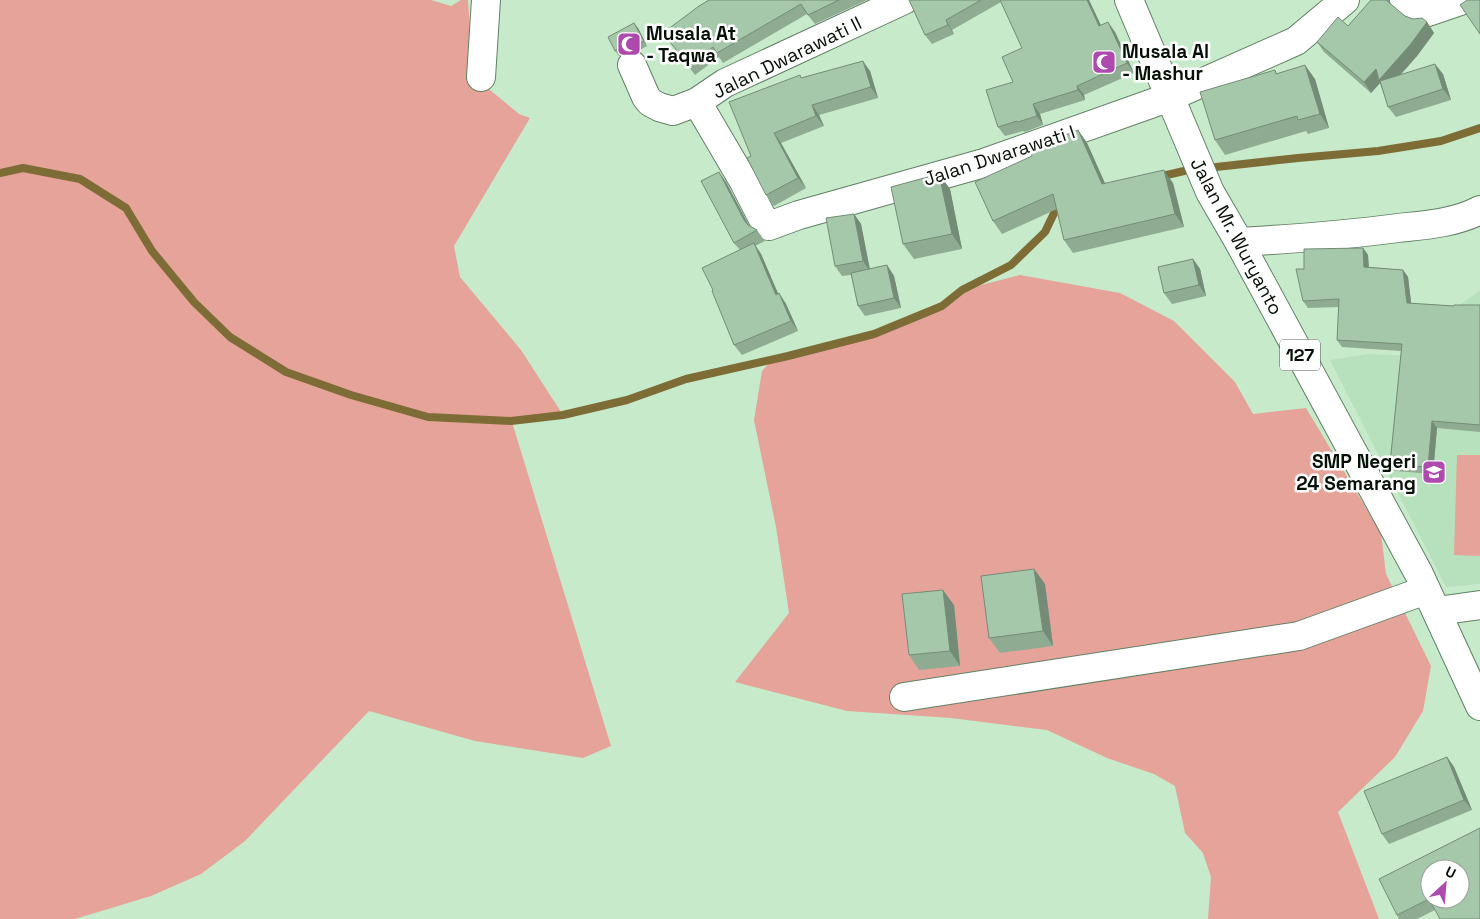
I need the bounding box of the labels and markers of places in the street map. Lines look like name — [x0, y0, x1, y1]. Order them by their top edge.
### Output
place label: Musala At - Taqwa — [646, 21, 736, 68]
mosque icon: Musala At - Taqwa — [616, 31, 642, 57]
place label: Musala Al - Mashur — [1122, 39, 1209, 86]
mosque icon: Musala Al - Mashur — [1091, 49, 1117, 75]
place label: SMP Negeri 24 Semarang — [1296, 449, 1416, 496]
school or university icon: SMP Negeri 24 Semarang — [1421, 459, 1447, 485]

